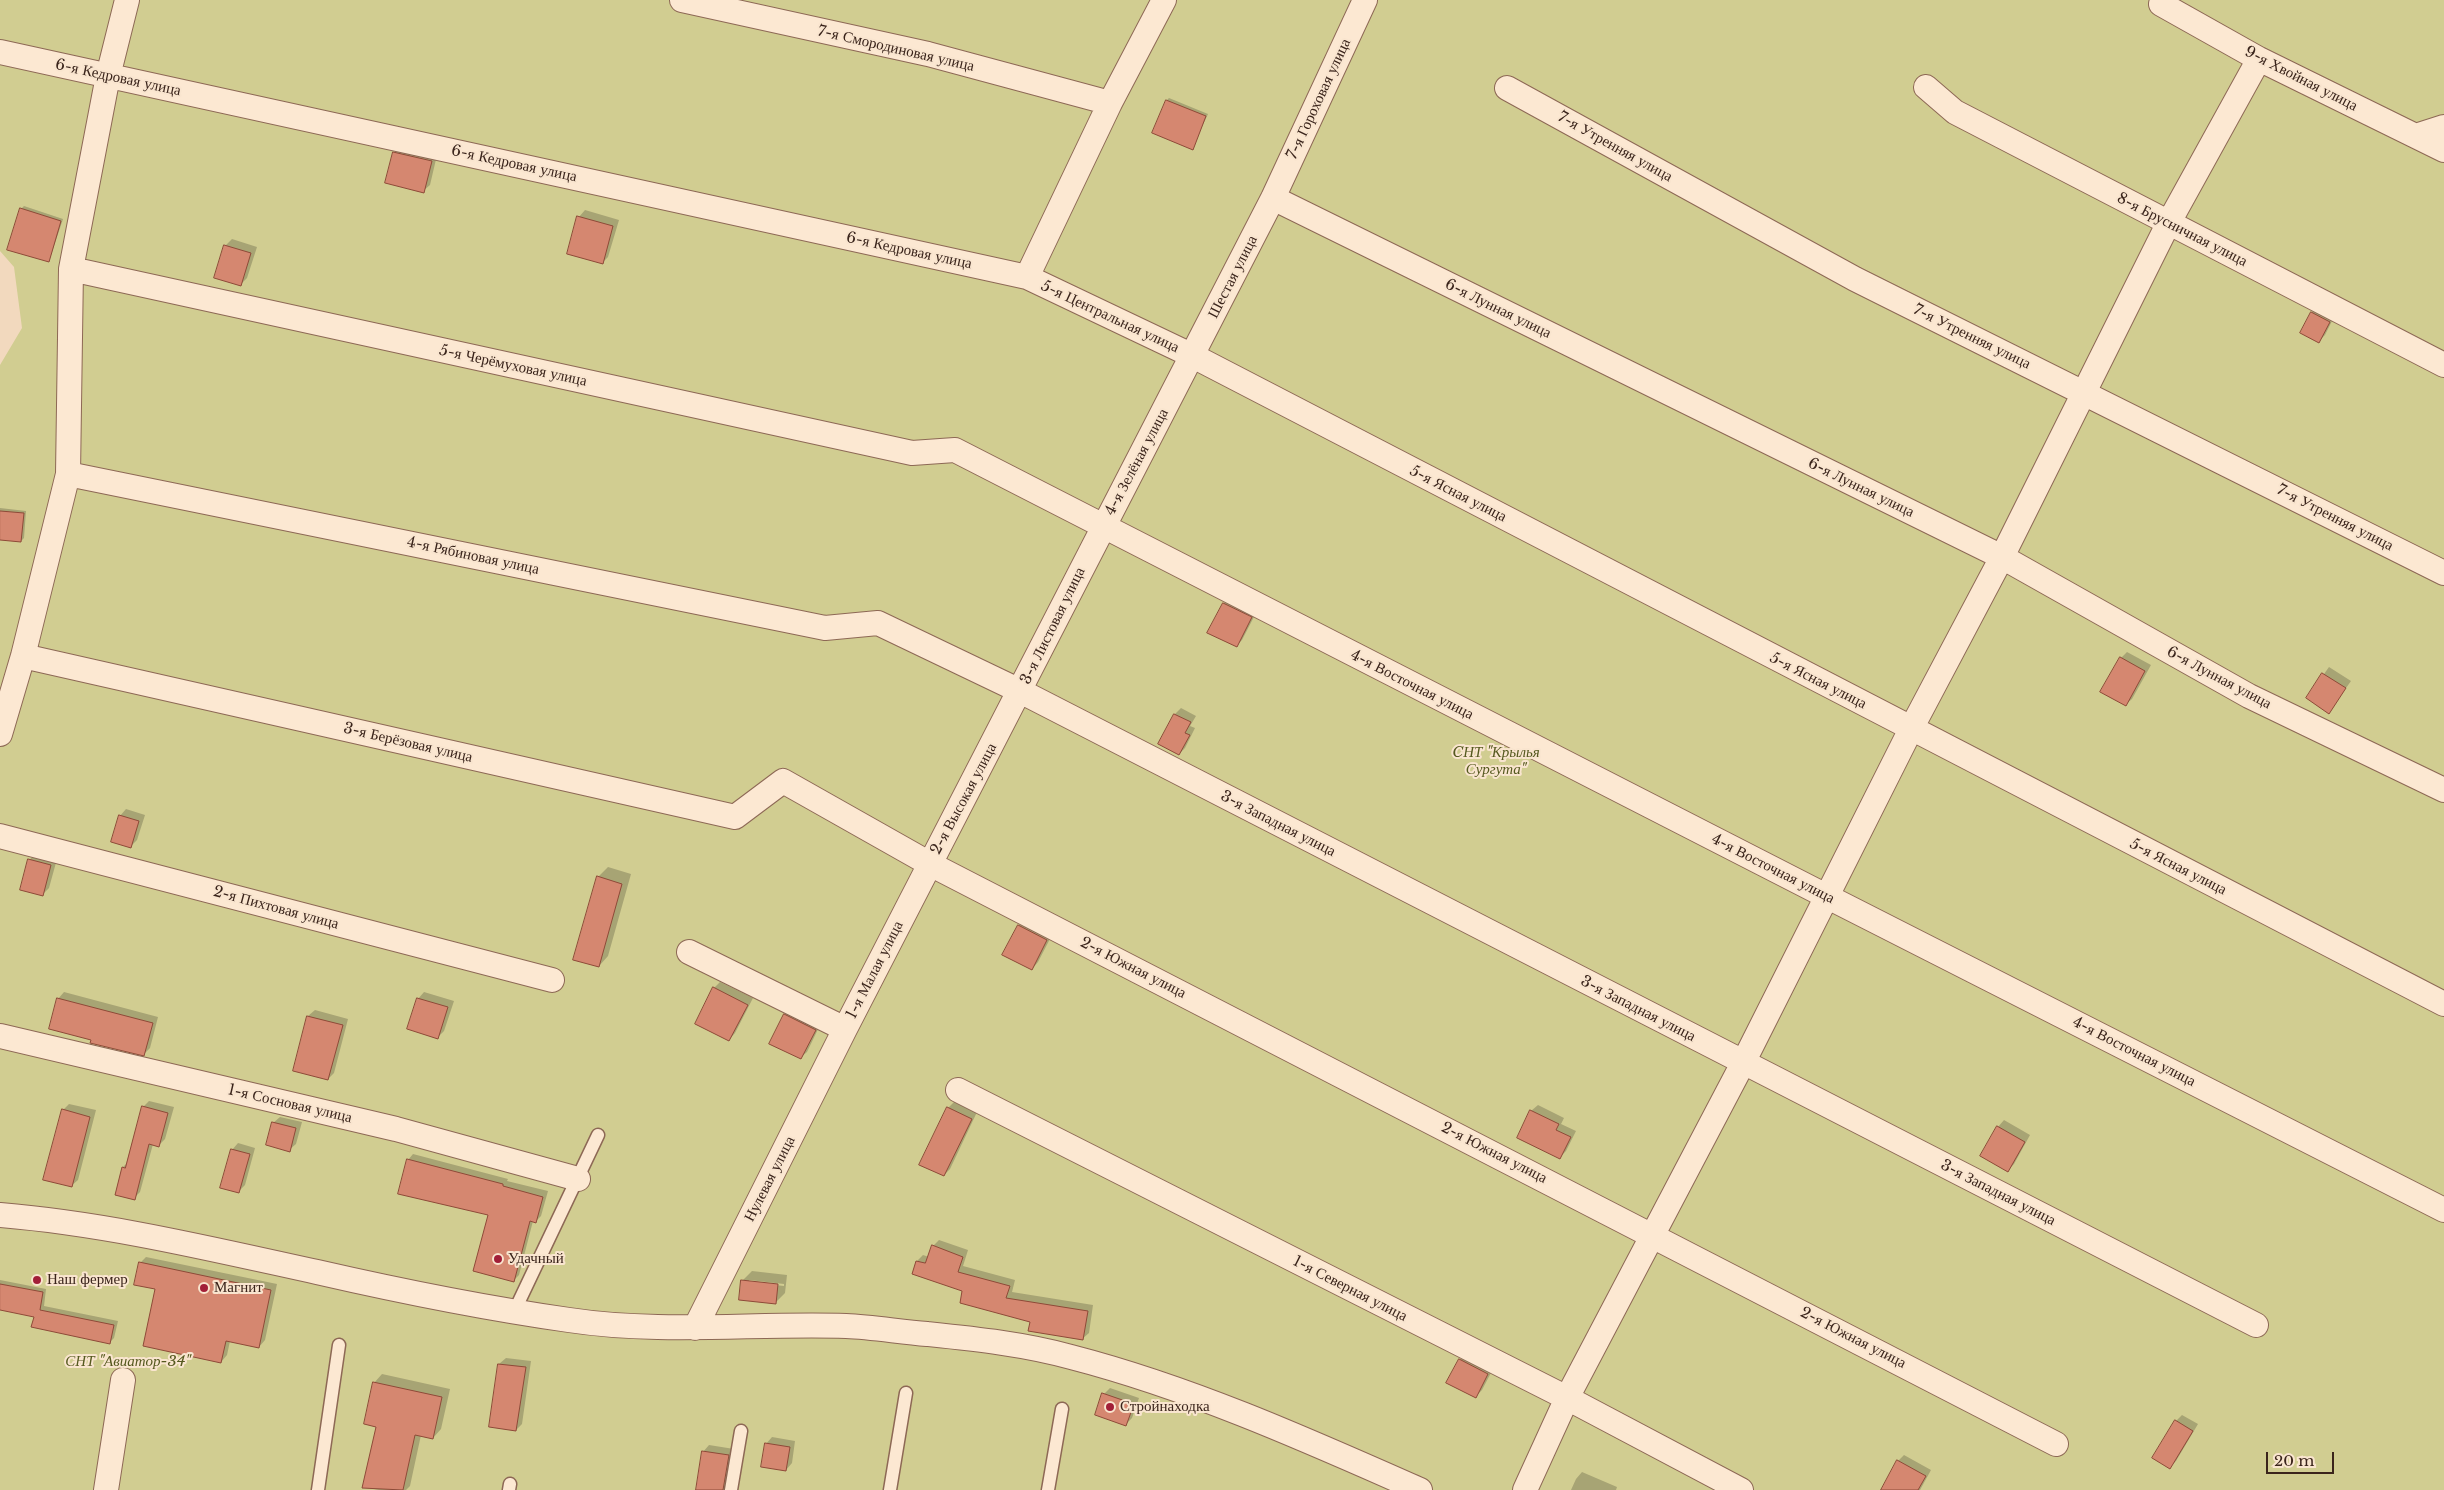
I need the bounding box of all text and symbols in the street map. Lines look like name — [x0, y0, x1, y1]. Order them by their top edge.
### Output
street label: 7-я Смородиновая улица — [816, 22, 976, 76]
street label: 7-я Гороховая улица — [1283, 36, 1355, 162]
street label: 9-я Хвойная улица — [2242, 43, 2360, 115]
street label: 6-я Кедровая улица — [53, 56, 183, 100]
street label: 7-я Утренняя улица — [1555, 108, 1675, 186]
street label: 6-я Кедровая улица — [449, 142, 579, 186]
street label: 8-я Брусничная улица — [2114, 189, 2250, 271]
street label: 6-я Кедровая улица — [844, 229, 974, 273]
street label: Шестая улица — [1204, 233, 1262, 321]
street label: 6-я Лунная улица — [1442, 275, 1554, 343]
street label: 5-я Центральная улица — [1038, 277, 1182, 357]
street label: 7-я Утренняя улица — [1910, 301, 2034, 373]
street label: 5-я Черёмуховая улица — [438, 342, 588, 390]
street label: 4-я Зелёная улица — [1101, 406, 1173, 518]
street label: 6-я Лунная улица — [1805, 454, 1917, 522]
street label: 5-я Ясная улица — [1407, 462, 1509, 526]
street label: 7-я Утренняя улица — [2274, 481, 2396, 555]
street label: 4-я Рябиновая улица — [405, 533, 541, 579]
street label: 3-я Листовая улица — [1017, 565, 1089, 687]
street label: 6-я Лунная улица — [2164, 643, 2274, 713]
street label: 4-я Восточная улица — [1348, 646, 1476, 724]
street label: 5-я Ясная улица — [1767, 649, 1869, 713]
street label: 3-я Берёзовая улица — [342, 719, 474, 767]
street label: 2-я Высокая улица — [927, 740, 1001, 858]
park label: CНТ "Крылья Сургута" — [1452, 744, 1540, 779]
street label: 3-я Западная улица — [1218, 787, 1338, 861]
street label: 4-я Восточная улица — [1709, 830, 1837, 908]
street label: 5-я Ясная улица — [2127, 835, 2229, 899]
street label: 2-я Пихтовая улица — [211, 883, 341, 933]
street label: 1-я Малая улица — [843, 918, 907, 1022]
street label: 2-я Южная улица — [1077, 934, 1189, 1002]
street label: 3-я Западная улица — [1578, 972, 1698, 1046]
street label: 4-я Восточная улица — [2070, 1013, 2198, 1091]
street label: 1-я Сосновая улица — [226, 1081, 354, 1127]
street label: 2-я Южная улица — [1438, 1119, 1550, 1187]
street label: Нулевая улица — [741, 1133, 799, 1225]
street label: 3-я Западная улица — [1938, 1156, 2058, 1230]
place label: Удачный — [508, 1250, 564, 1268]
street label: 1-я Северная улица — [1290, 1252, 1410, 1326]
marker: Удачный — [492, 1253, 504, 1265]
place label: Наш фермер — [47, 1271, 128, 1289]
marker: Наш фермер — [31, 1274, 43, 1286]
place label: Магнит — [214, 1279, 263, 1297]
marker: Магнит — [198, 1282, 210, 1294]
street label: 2-я Южная улица — [1797, 1304, 1909, 1372]
park label: СНТ "Авиатор-34" — [65, 1353, 191, 1371]
place label: Стройнаходка — [1120, 1398, 1210, 1416]
marker: Стройнаходка — [1104, 1401, 1116, 1413]
scale bar — [2269, 1442, 2336, 1474]
text: 20 m — [2274, 1451, 2314, 1470]

